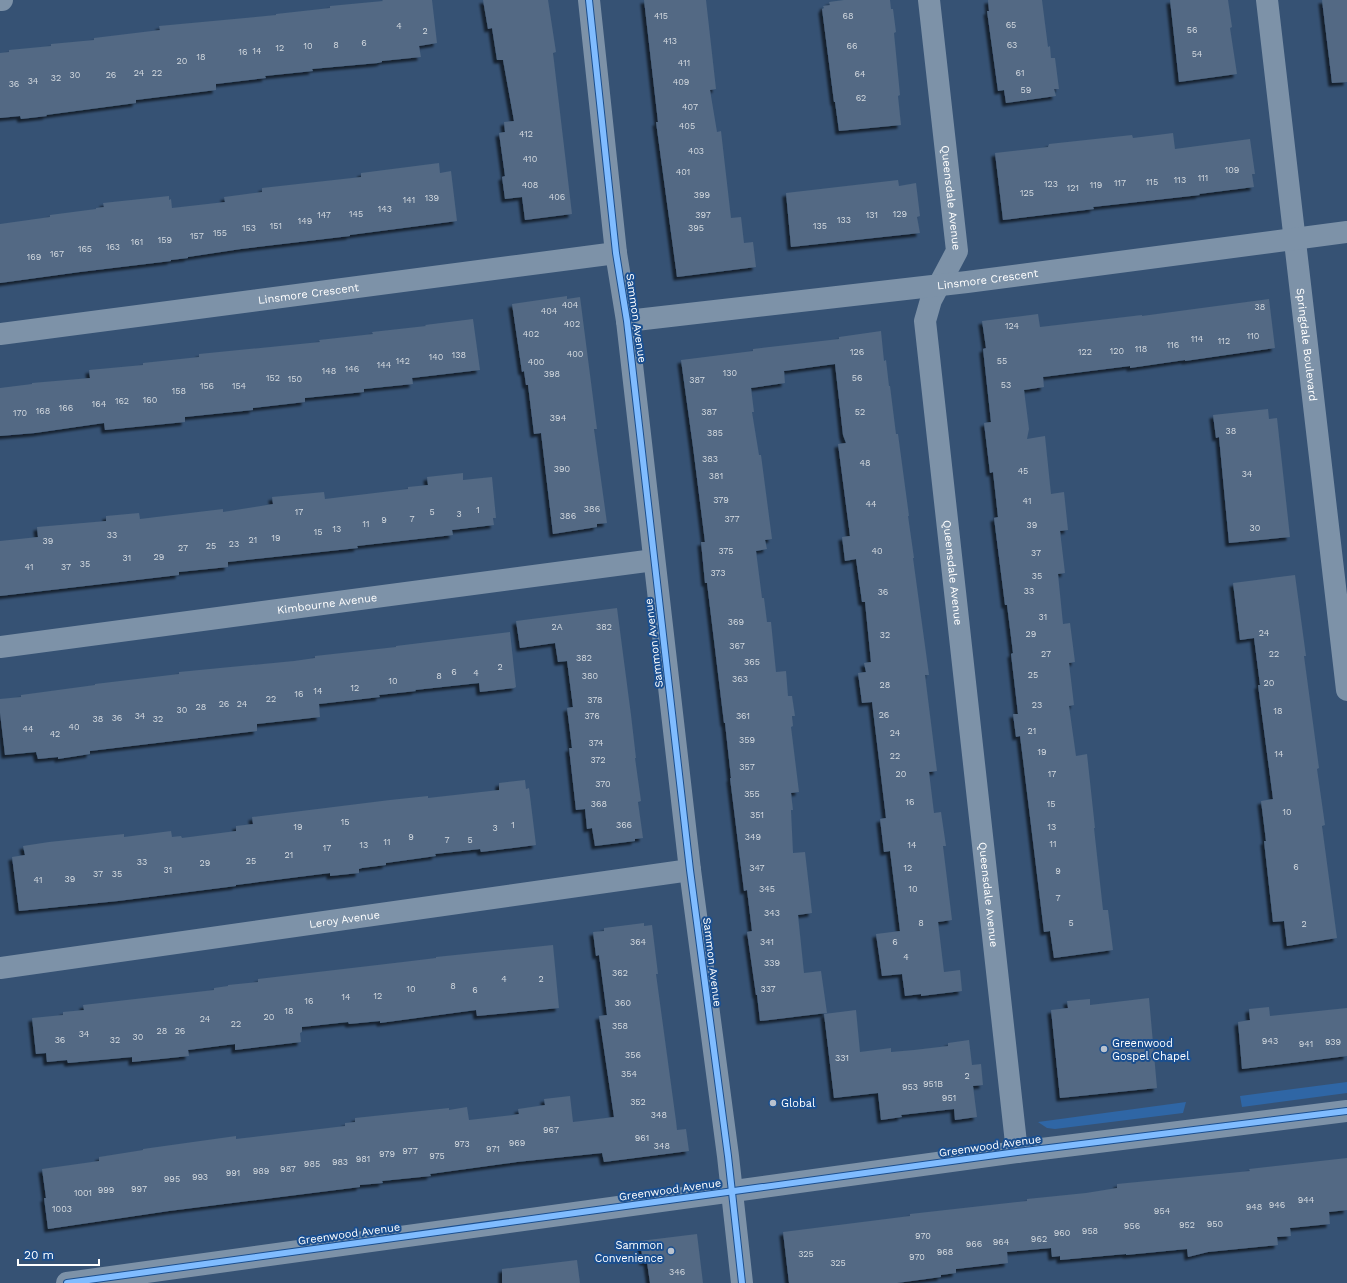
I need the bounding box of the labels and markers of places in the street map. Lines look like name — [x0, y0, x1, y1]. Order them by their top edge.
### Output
place label: Greenwood Gospel Chapel — [1112, 1037, 1190, 1063]
marker: Greenwood Gospel Chapel — [1099, 1044, 1109, 1054]
place label: Global — [781, 1097, 816, 1110]
marker: Global — [768, 1098, 778, 1108]
place label: Sammon Convenience — [595, 1239, 663, 1265]
marker: Sammon Convenience — [666, 1246, 676, 1256]

